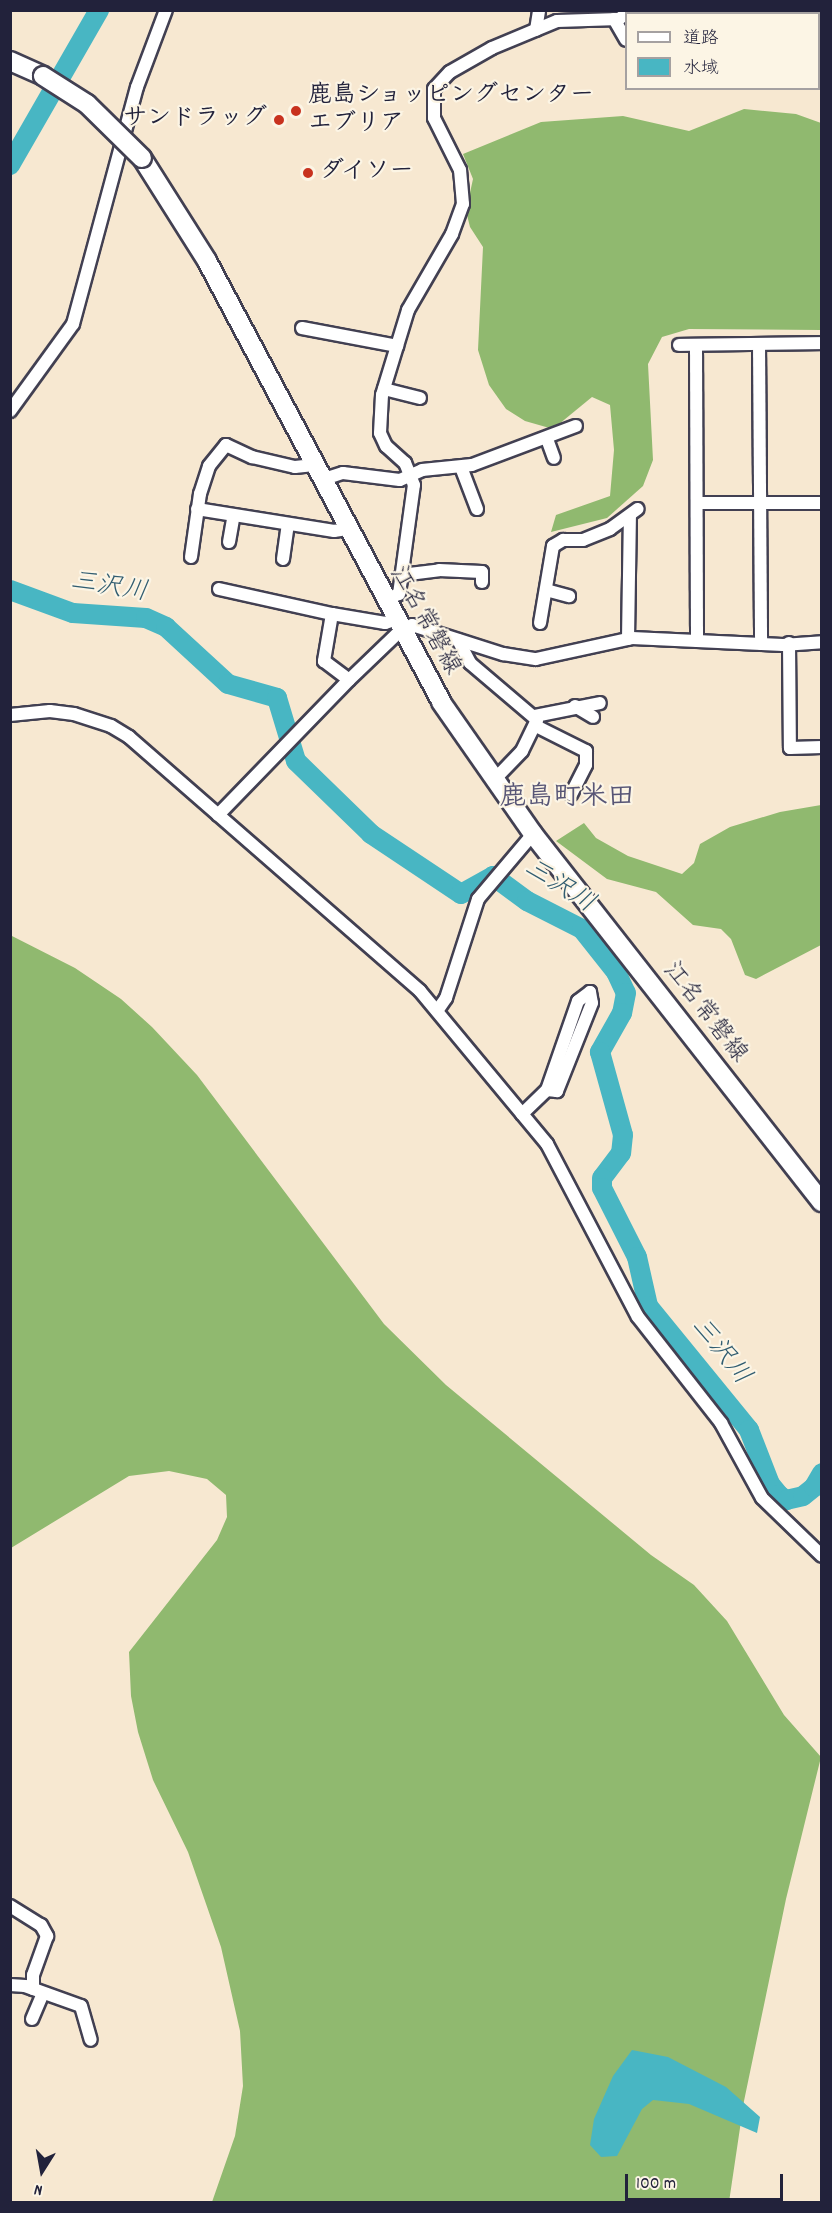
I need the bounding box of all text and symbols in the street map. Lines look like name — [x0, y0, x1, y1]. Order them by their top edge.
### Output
legend — [625, 12, 820, 90]
text: 道路 — [683, 27, 719, 52]
text: 水域 — [683, 57, 719, 82]
place label: 鹿島ショッピングセンター エブリア — [308, 83, 596, 139]
marker: 鹿島ショッピングセンター エブリア — [289, 104, 303, 118]
place label: サンドラッグ — [123, 106, 267, 134]
marker: サンドラッグ — [272, 113, 286, 127]
place label: ダイソー — [320, 159, 416, 187]
marker: ダイソー — [301, 166, 315, 180]
street label: 江名常磐線 — [382, 562, 466, 680]
water label: 三沢川 — [68, 566, 150, 610]
district label: 鹿島町米田 — [500, 783, 634, 815]
water label: 三沢川 — [518, 853, 600, 921]
street label: 江名常磐線 — [656, 957, 752, 1069]
water label: 三沢川 — [683, 1312, 757, 1392]
north arrow — [12, 2141, 72, 2201]
scale bar — [628, 2162, 786, 2200]
text: 100 m — [636, 2172, 676, 2197]
text: N — [32, 2177, 45, 2201]

